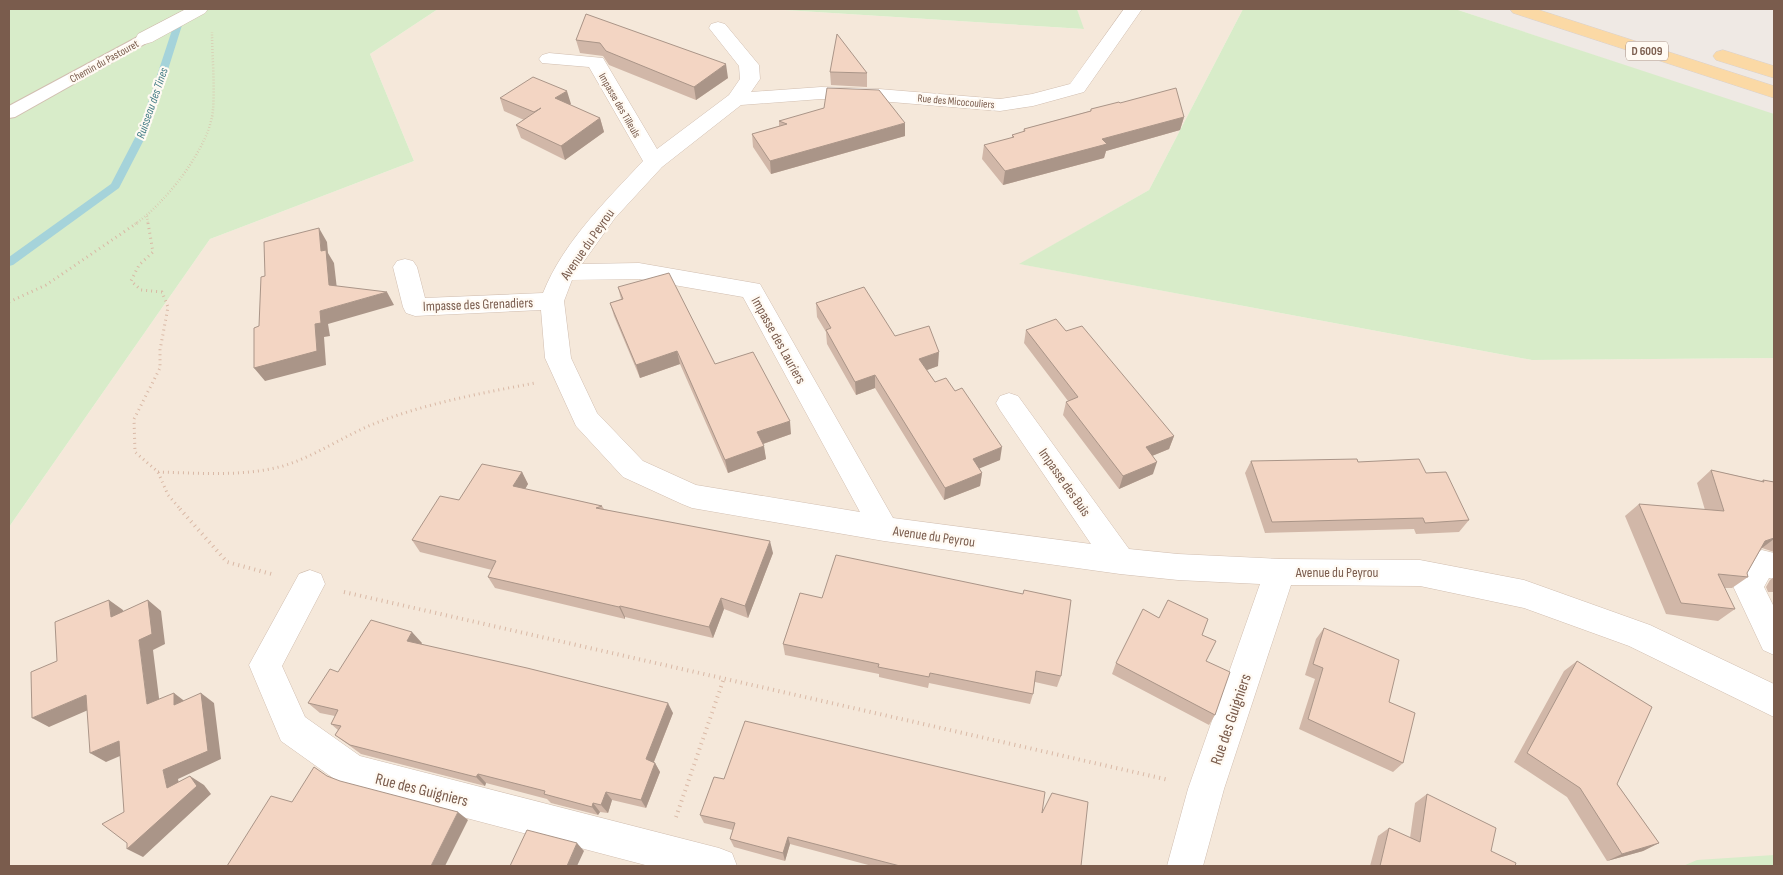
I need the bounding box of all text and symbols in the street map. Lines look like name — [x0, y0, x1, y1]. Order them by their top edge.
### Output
street label: Chemin du Pastouret — [68, 37, 142, 86]
road number: D 6009 — [1626, 41, 1668, 60]
water label: Ruisseau des Tines — [133, 65, 172, 141]
street label: Impasse des Tilleuls — [596, 71, 643, 140]
street label: Rue des Micocouliers — [917, 92, 995, 111]
street label: Avenue du Peyrou — [556, 205, 618, 284]
street label: Impasse des Grenadiers — [423, 294, 533, 315]
street label: Impasse des Lauriers — [748, 294, 810, 387]
street label: Impasse des Buis — [1035, 445, 1094, 520]
street label: Avenue du Peyrou — [891, 522, 976, 551]
street label: Avenue du Peyrou — [1295, 564, 1378, 581]
street label: Rue des Guigniers — [1207, 671, 1256, 767]
street label: Rue des Guigniers — [373, 770, 470, 811]

